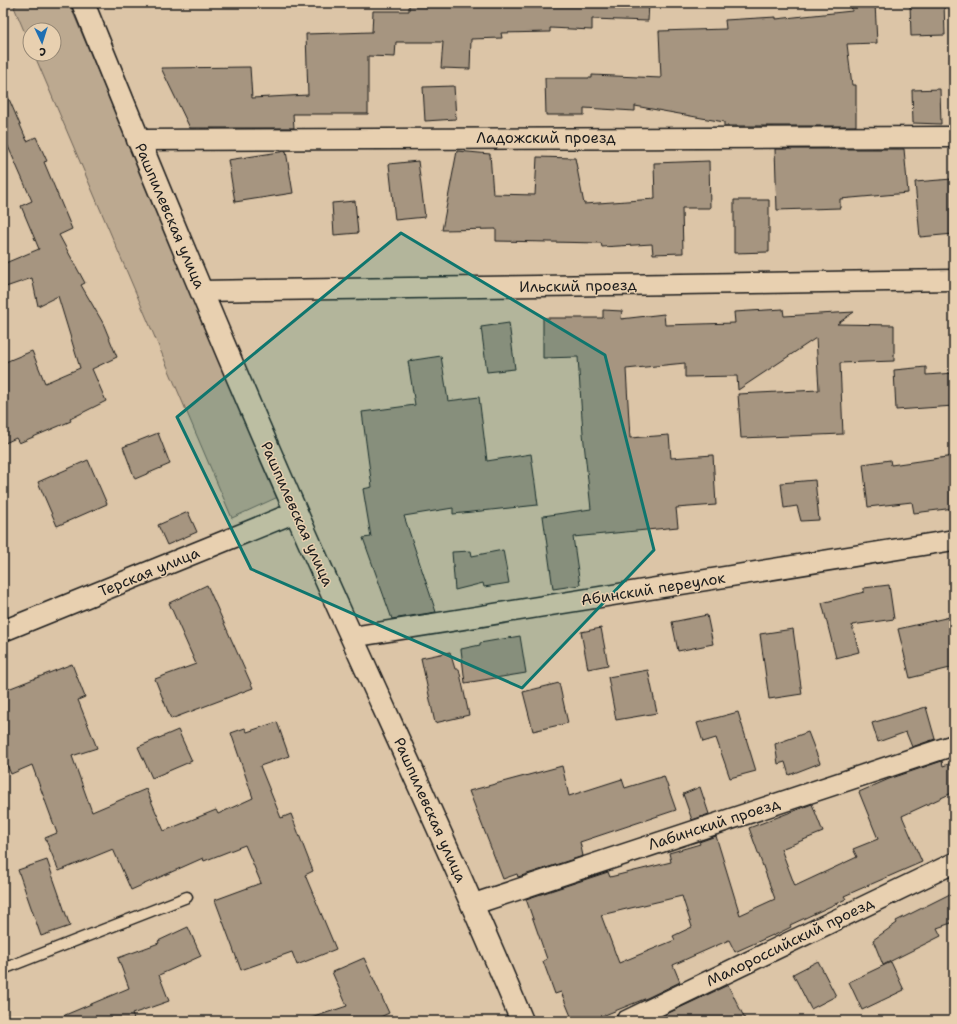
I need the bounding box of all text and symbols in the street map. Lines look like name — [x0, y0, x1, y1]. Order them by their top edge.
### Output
north arrow — [22, 22, 62, 62]
text: С — [39, 44, 47, 59]
street label: Ладожский проезд — [476, 128, 616, 148]
street label: Рашпилевская улица — [130, 140, 210, 292]
street label: Ильский проезд — [519, 275, 637, 297]
street label: Рашпилевская улица — [256, 438, 338, 590]
street label: Терская улица — [96, 542, 203, 601]
street label: Абинский переулок — [579, 568, 727, 610]
street label: Рашпилевская улица — [389, 734, 471, 886]
street label: Лабинский проезд — [645, 793, 783, 855]
street label: Малороссийский проезд — [703, 893, 877, 991]

